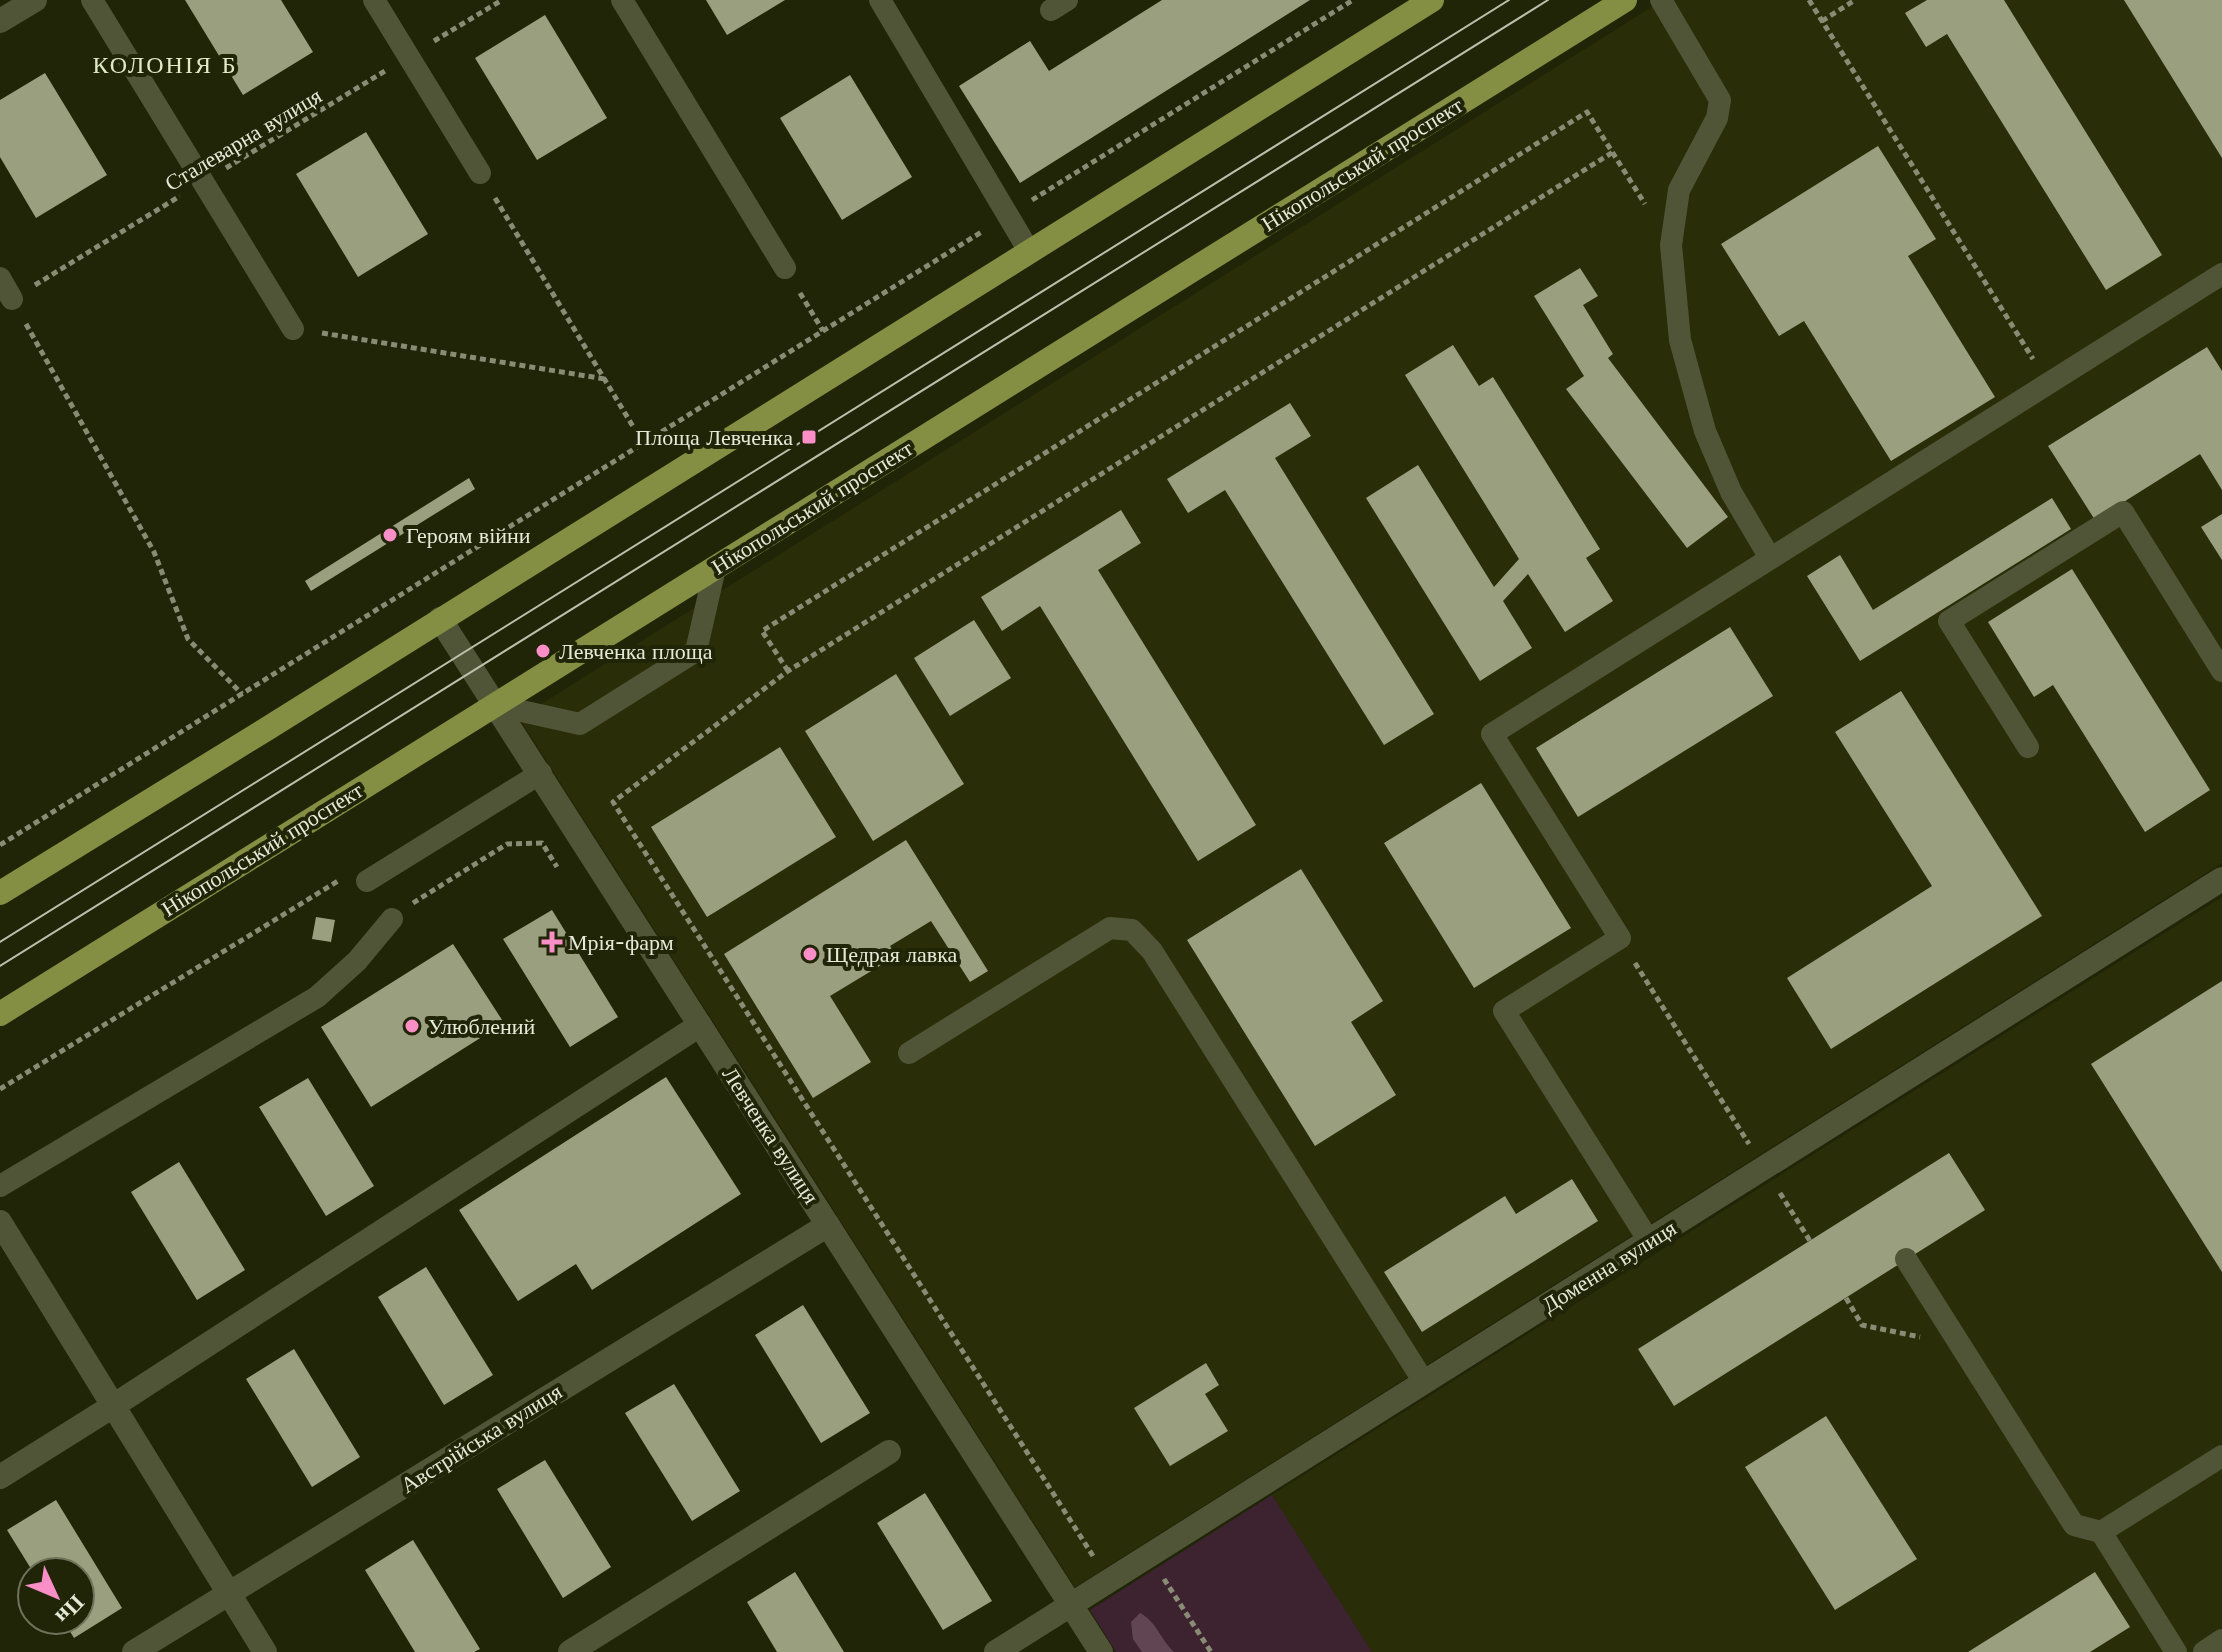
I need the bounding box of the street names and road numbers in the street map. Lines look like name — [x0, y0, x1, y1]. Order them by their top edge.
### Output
street label: Сталеварна вулиця — [160, 82, 326, 197]
street label: Нікопольський проспект — [1257, 91, 1468, 237]
street label: Нікопольський проспект — [707, 434, 918, 580]
street label: Нікопольський проспект — [157, 776, 368, 922]
street label: Левченка вулиця — [716, 1062, 825, 1209]
street label: Доменна вулиця — [1537, 1214, 1681, 1318]
street label: Австрійська вулиця — [396, 1378, 567, 1499]

